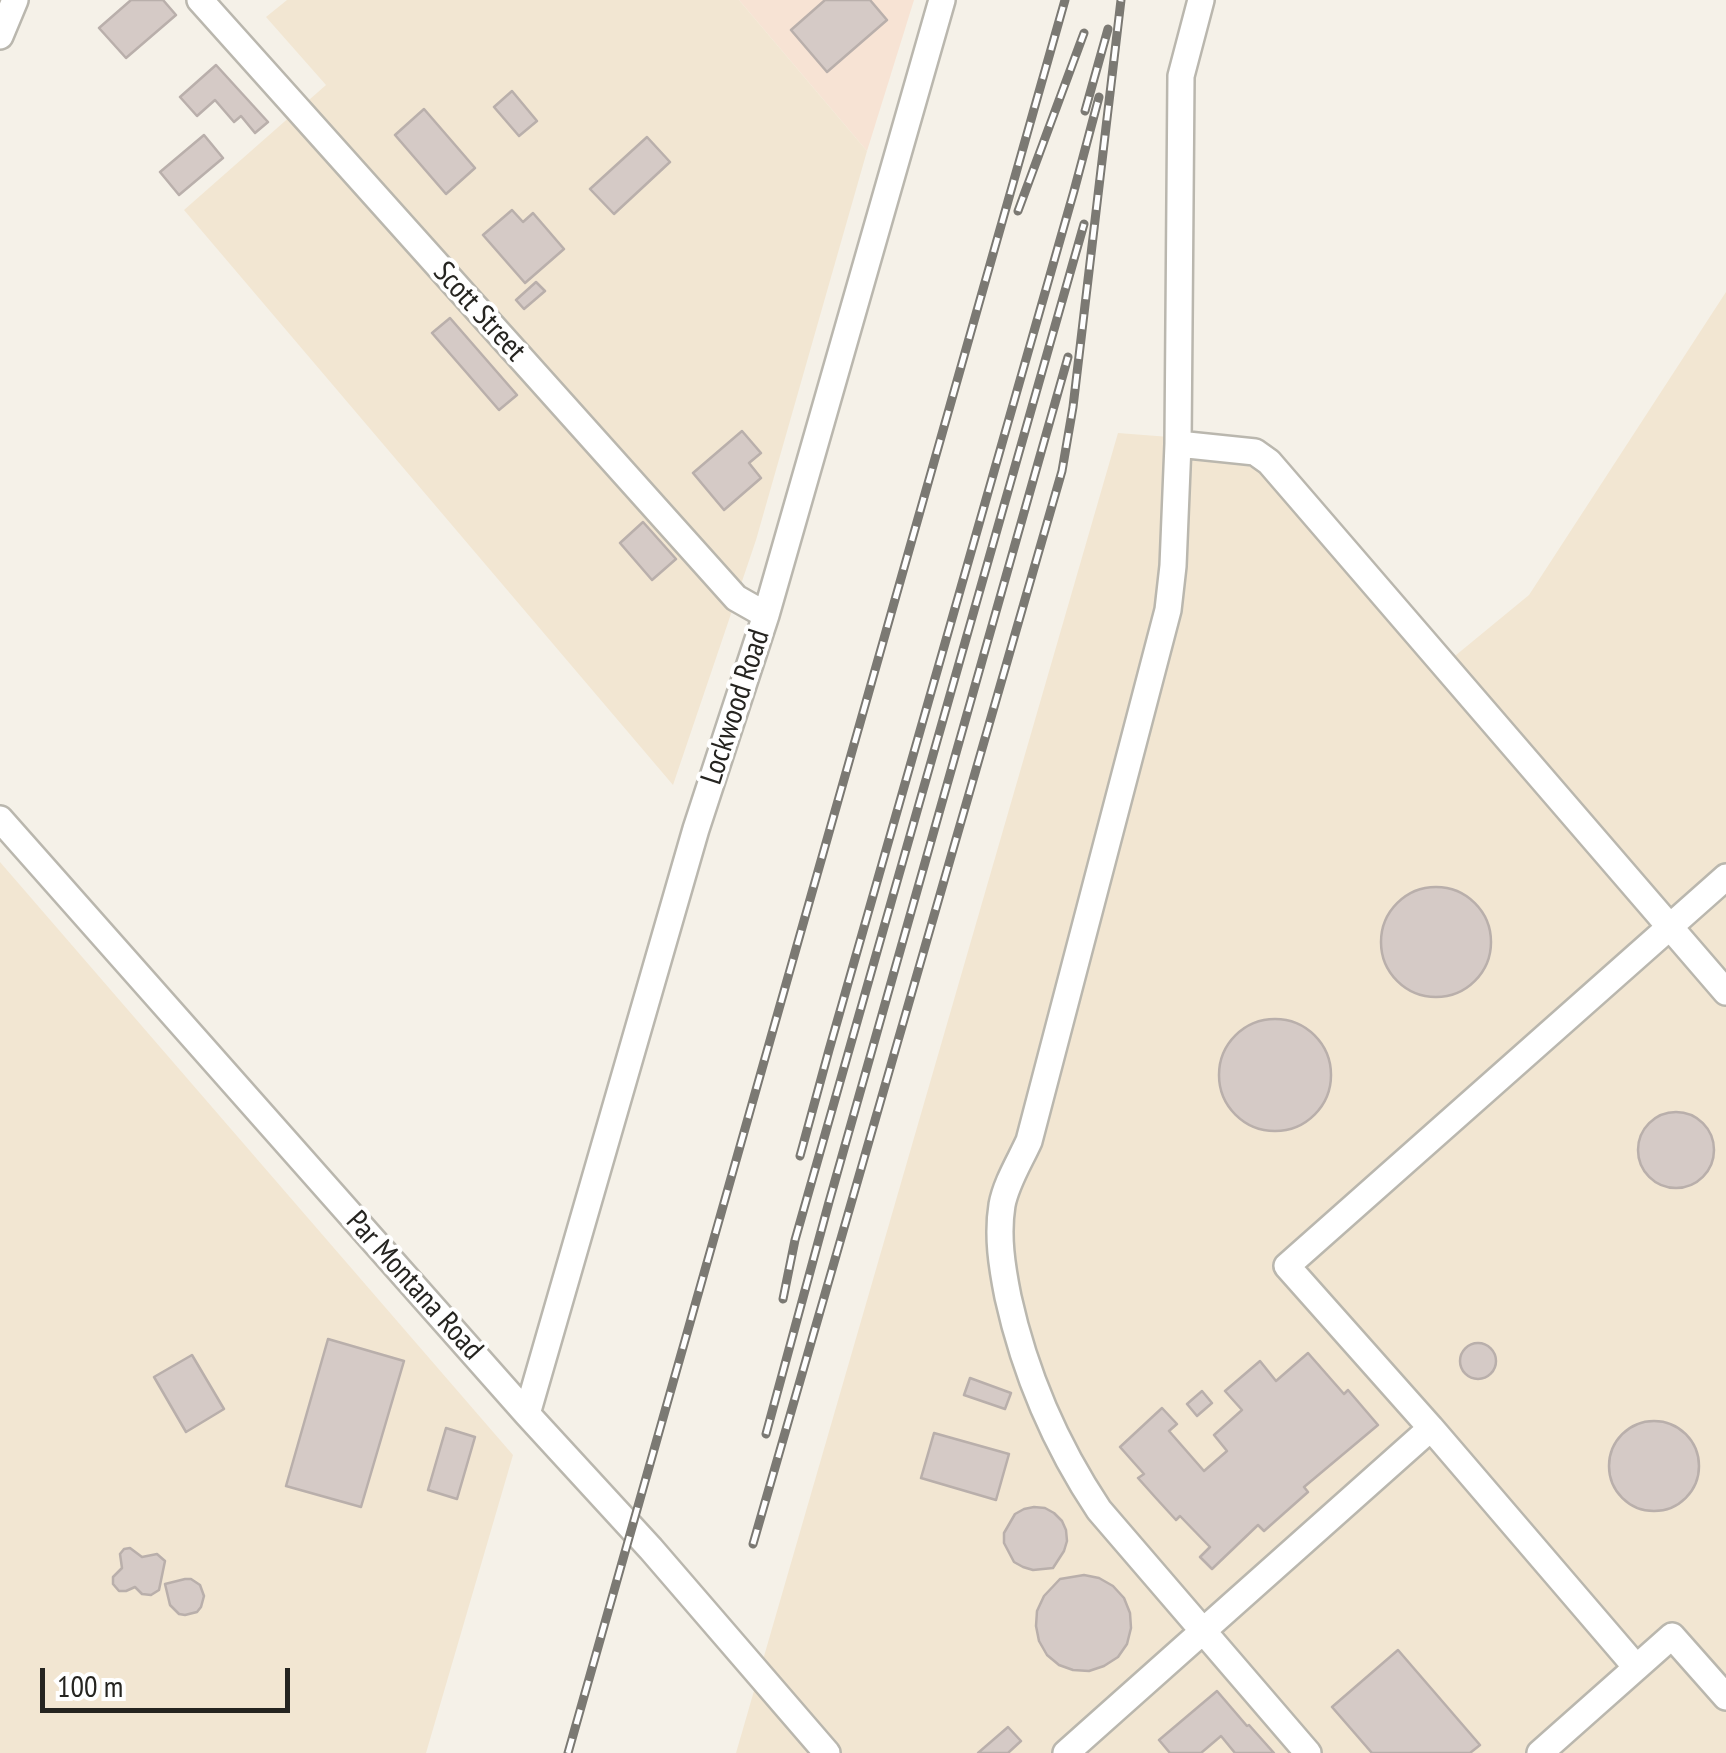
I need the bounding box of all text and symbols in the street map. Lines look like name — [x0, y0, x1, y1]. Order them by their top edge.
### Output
street label: Scott Street — [425, 255, 533, 369]
street label: Lockwood Road — [694, 625, 778, 789]
street label: Par Montana Road — [338, 1204, 490, 1368]
scale bar — [45, 1648, 295, 1710]
text: 100 m — [57, 1666, 123, 1705]

